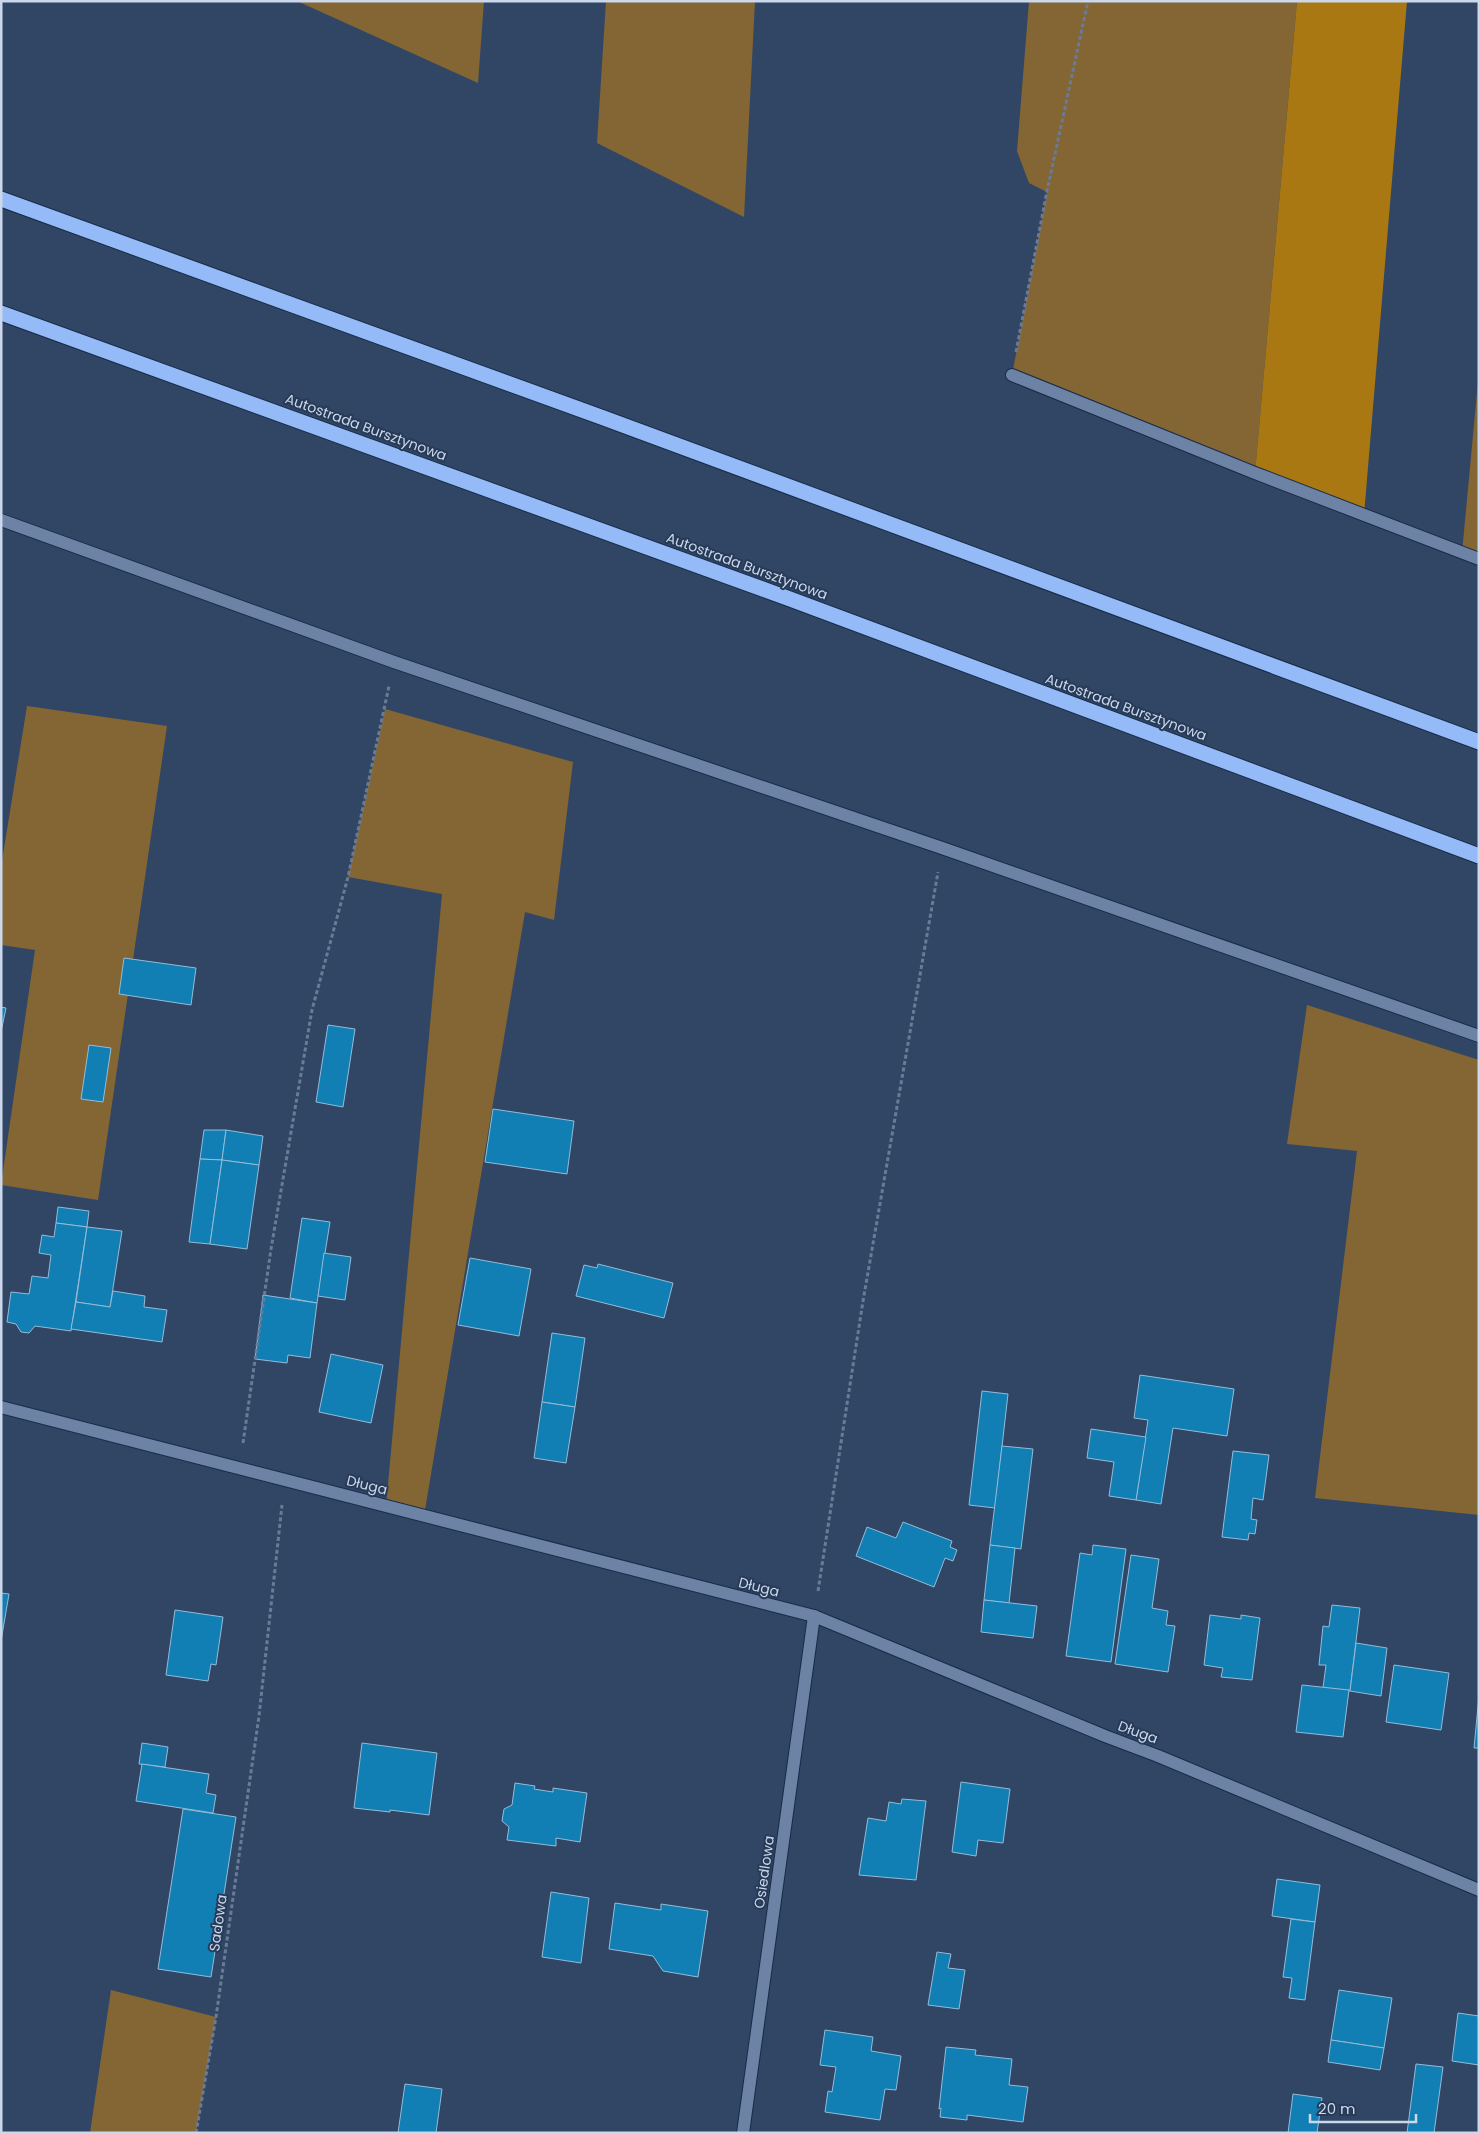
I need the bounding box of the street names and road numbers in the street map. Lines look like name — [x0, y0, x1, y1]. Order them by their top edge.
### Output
street label: Autostrada Bursztynowa — [282, 388, 450, 466]
street label: Autostrada Bursztynowa — [663, 527, 831, 605]
street label: Autostrada Bursztynowa — [1042, 668, 1210, 746]
street label: Długa — [345, 1470, 389, 1500]
street label: Długa — [737, 1572, 781, 1602]
street label: Długa — [1115, 1716, 1161, 1748]
street label: Osiedlowa — [749, 1834, 779, 1910]
street label: Sadowa — [204, 1893, 232, 1953]

